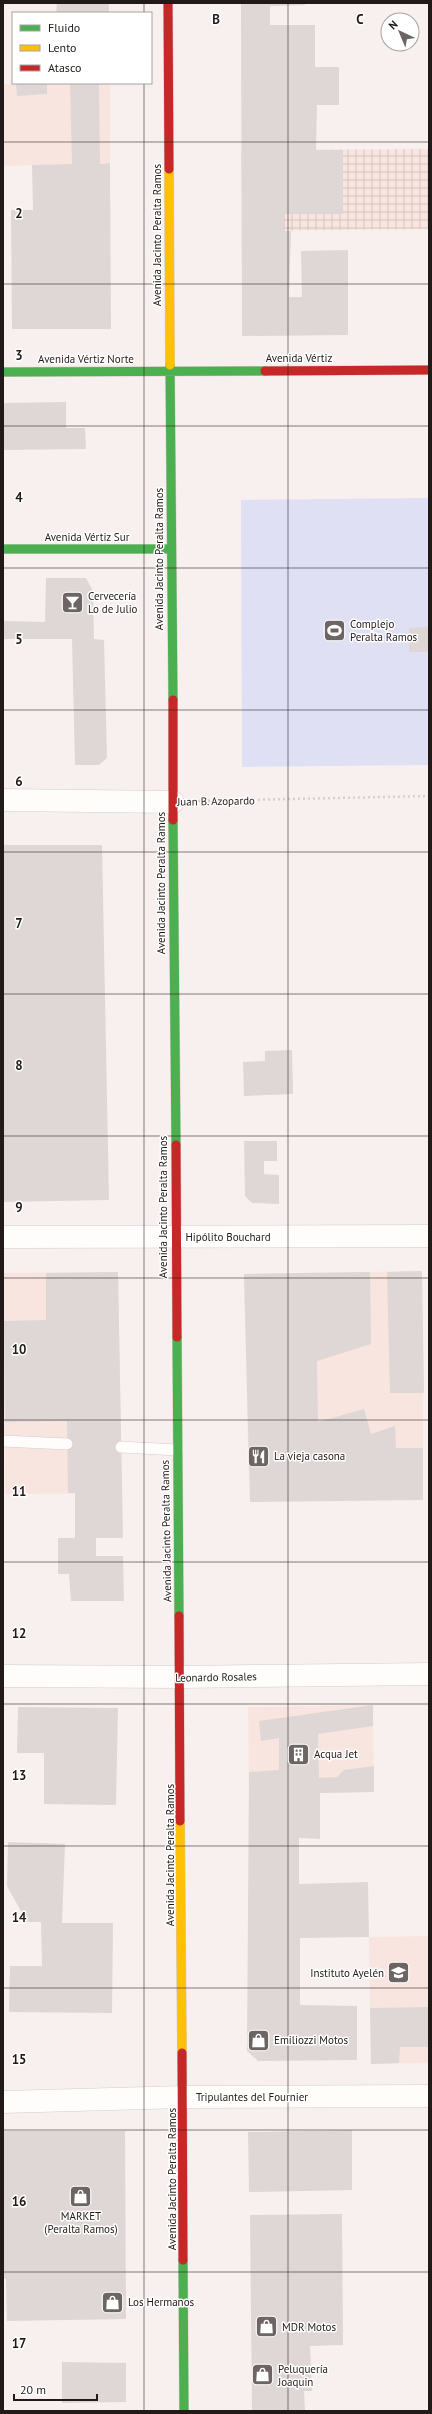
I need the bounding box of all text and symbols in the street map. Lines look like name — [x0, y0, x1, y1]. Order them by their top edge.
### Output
text: B — [212, 11, 220, 28]
text: C — [356, 11, 364, 28]
legend — [12, 12, 152, 84]
north arrow — [380, 12, 420, 52]
text: N — [386, 17, 401, 32]
text: Fluido — [48, 20, 80, 35]
text: Lento — [48, 40, 77, 55]
text: Atasco — [48, 60, 81, 75]
street label: Avenida Jacinto Peralta Ramos — [150, 163, 164, 306]
text: 2 — [15, 205, 23, 222]
text: 3 — [15, 347, 23, 364]
street label: Avenida Vértiz — [266, 351, 332, 365]
street label: Avenida Vértiz Norte — [38, 352, 134, 366]
street label: Avenida Jacinto Peralta Ramos — [152, 487, 166, 630]
text: 4 — [15, 489, 23, 506]
street label: Avenida Vértiz Sur — [45, 530, 130, 544]
bar icon: Cervecería Lo de Julio — [60, 589, 86, 615]
place label: Cervecería Lo de Julio — [88, 589, 138, 616]
sports icon: Complejo Peralta Ramos — [322, 617, 348, 643]
place label: Complejo Peralta Ramos — [350, 617, 418, 644]
text: 5 — [15, 631, 23, 648]
text: 6 — [15, 773, 23, 790]
street label: Juan B. Azopardo — [176, 793, 255, 809]
street label: Avenida Jacinto Peralta Ramos — [154, 811, 168, 954]
text: 7 — [15, 915, 23, 932]
text: 8 — [15, 1057, 23, 1074]
street label: Avenida Jacinto Peralta Ramos — [156, 1135, 170, 1278]
text: 9 — [15, 1199, 23, 1216]
street label: Hipólito Bouchard — [185, 1230, 271, 1244]
text: 10 — [12, 1341, 26, 1358]
restaurant icon: La vieja casona — [246, 1443, 272, 1469]
place label: La vieja casona — [274, 1449, 345, 1463]
street label: Avenida Jacinto Peralta Ramos — [158, 1459, 174, 1602]
text: 11 — [12, 1483, 26, 1500]
text: 12 — [12, 1625, 26, 1642]
street label: Leonardo Rosales — [175, 1669, 257, 1685]
building icon: Acqua Jet — [286, 1741, 312, 1767]
place label: Acqua Jet — [314, 1747, 358, 1761]
text: 13 — [12, 1767, 26, 1784]
street label: Avenida Jacinto Peralta Ramos — [163, 1783, 177, 1926]
text: 14 — [12, 1909, 27, 1926]
school or university icon: Instituto Ayelén — [386, 1960, 412, 1986]
place label: Instituto Ayelén — [310, 1966, 384, 1980]
shop icon: Emiliozzi Motos — [245, 2027, 271, 2053]
place label: Emiliozzi Motos — [274, 2033, 348, 2047]
text: 15 — [12, 2051, 26, 2068]
street label: Tripulantes del Fournier — [196, 2090, 308, 2104]
street label: Avenida Jacinto Peralta Ramos — [165, 2107, 179, 2250]
shop icon: MARKET (Peralta Ramos) — [68, 2183, 94, 2209]
text: 16 — [12, 2193, 26, 2210]
place label: MARKET (Peralta Ramos) — [44, 2209, 118, 2236]
shop icon: Los Hermanos — [100, 2289, 126, 2315]
place label: Los Hermanos — [128, 2295, 195, 2309]
shop icon: MDR Motos — [254, 2314, 280, 2340]
place label: MDR Motos — [282, 2320, 336, 2334]
text: 17 — [12, 2335, 26, 2352]
shop icon: Peluquería Joaquin — [250, 2362, 276, 2388]
place label: Peluquería Joaquin — [277, 2362, 328, 2389]
scale bar — [14, 2376, 97, 2402]
text: 20 m — [20, 2382, 46, 2397]

